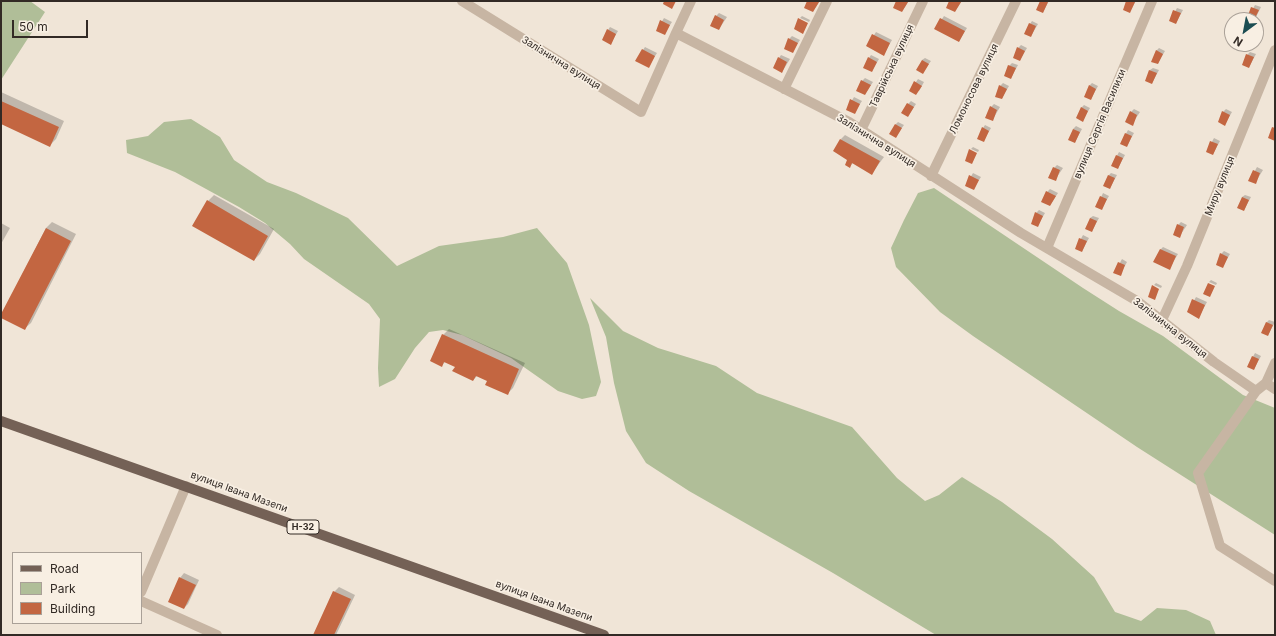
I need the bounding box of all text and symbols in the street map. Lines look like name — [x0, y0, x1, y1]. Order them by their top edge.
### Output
scale bar — [14, 12, 90, 38]
north arrow — [1224, 12, 1264, 52]
text: 50 m — [19, 19, 48, 34]
street label: Таврійська вулиця — [867, 22, 917, 110]
text: N — [1231, 33, 1245, 49]
street label: Залізнична вулиця — [519, 34, 603, 92]
street label: Ломоносова вулиця — [947, 42, 1001, 136]
street label: вулиця Сергія Василихи — [1071, 67, 1129, 181]
street label: Залізнична вулиця — [834, 112, 918, 170]
street label: Миру вулиця — [1203, 154, 1237, 218]
street label: Залізнична вулиця — [1131, 295, 1209, 361]
street label: вулиця Івана Мазепи — [189, 469, 289, 515]
road number: Н-32 — [287, 520, 319, 534]
legend — [12, 552, 142, 624]
text: Road — [50, 561, 79, 576]
street label: вулиця Івана Мазепи — [494, 578, 594, 624]
text: Park — [50, 581, 76, 596]
text: Building — [50, 601, 95, 616]

